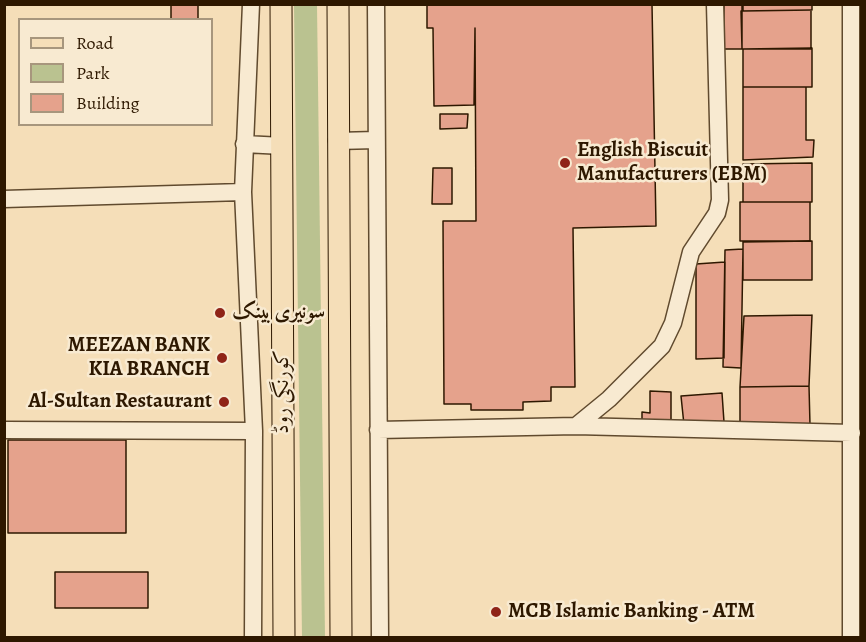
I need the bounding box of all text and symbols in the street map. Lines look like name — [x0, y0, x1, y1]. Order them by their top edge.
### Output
legend — [18, 18, 213, 126]
text: Road — [76, 31, 113, 55]
text: Park — [76, 61, 110, 85]
text: Building — [76, 91, 140, 115]
place label: English Biscuit Manufacturers (EBM) — [577, 138, 767, 188]
marker: English Biscuit Manufacturers (EBM) — [558, 156, 572, 170]
place label: سونیری بینک — [232, 300, 325, 326]
marker: سونیری بینک — [213, 306, 227, 320]
place label: MEEZAN BANK KIA BRANCH — [68, 333, 210, 383]
street label: کورنگی روڈ — [270, 350, 296, 434]
marker: MEEZAN BANK KIA BRANCH — [215, 351, 229, 365]
place label: Al-Sultan Restaurant — [28, 389, 212, 415]
marker: Al-Sultan Restaurant — [217, 395, 231, 409]
place label: MCB Islamic Banking - ATM — [508, 599, 755, 625]
marker: MCB Islamic Banking - ATM — [489, 605, 503, 619]

